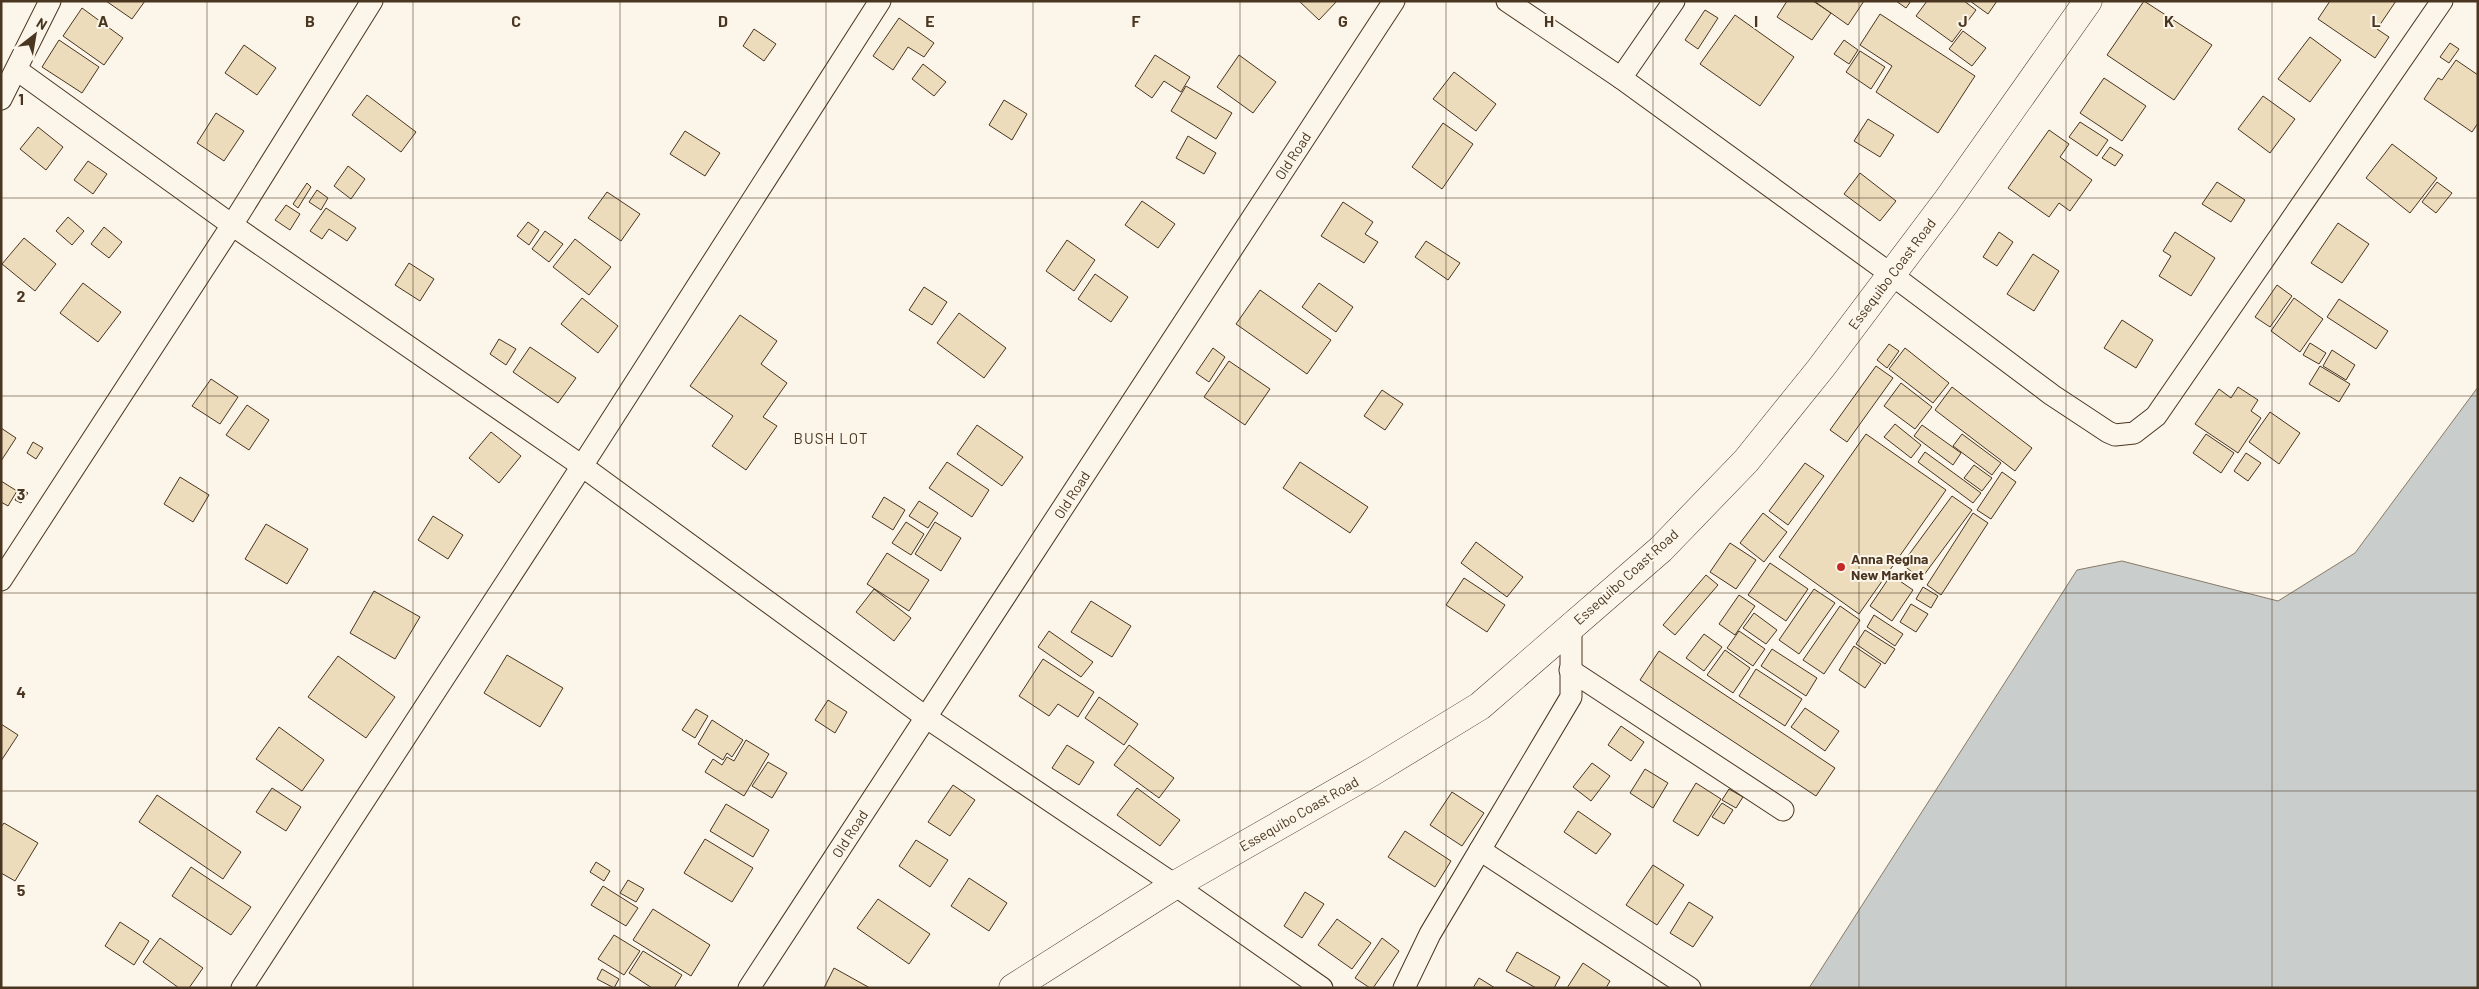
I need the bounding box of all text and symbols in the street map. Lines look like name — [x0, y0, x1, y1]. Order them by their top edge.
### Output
north arrow — [10, 10, 60, 60]
text: A — [98, 11, 109, 30]
text: B — [305, 11, 315, 30]
text: C — [511, 11, 521, 30]
text: D — [718, 11, 728, 30]
text: E — [925, 11, 935, 30]
text: F — [1132, 11, 1141, 30]
text: G — [1338, 11, 1348, 30]
text: H — [1544, 11, 1554, 30]
text: I — [1754, 11, 1758, 30]
text: J — [1958, 11, 1968, 30]
text: K — [2164, 11, 2174, 30]
text: L — [2371, 11, 2381, 30]
text: N — [34, 14, 50, 33]
text: 1 — [18, 89, 24, 108]
street label: Old Road — [1271, 129, 1314, 183]
street label: Essequibo Coast Road — [1844, 215, 1939, 333]
text: 2 — [17, 286, 26, 305]
district label: BUSH LOT — [794, 429, 868, 447]
street label: Old Road — [1050, 468, 1093, 522]
text: 3 — [17, 484, 25, 503]
street label: Essequibo Coast Road — [1570, 525, 1681, 628]
place label: Anna Regina New Market — [1851, 550, 1928, 583]
marker: Anna Regina New Market — [1835, 561, 1847, 573]
text: 4 — [16, 682, 26, 701]
street label: Essequibo Coast Road — [1236, 773, 1361, 855]
street label: Old Road — [828, 807, 871, 861]
text: 5 — [17, 880, 26, 899]

